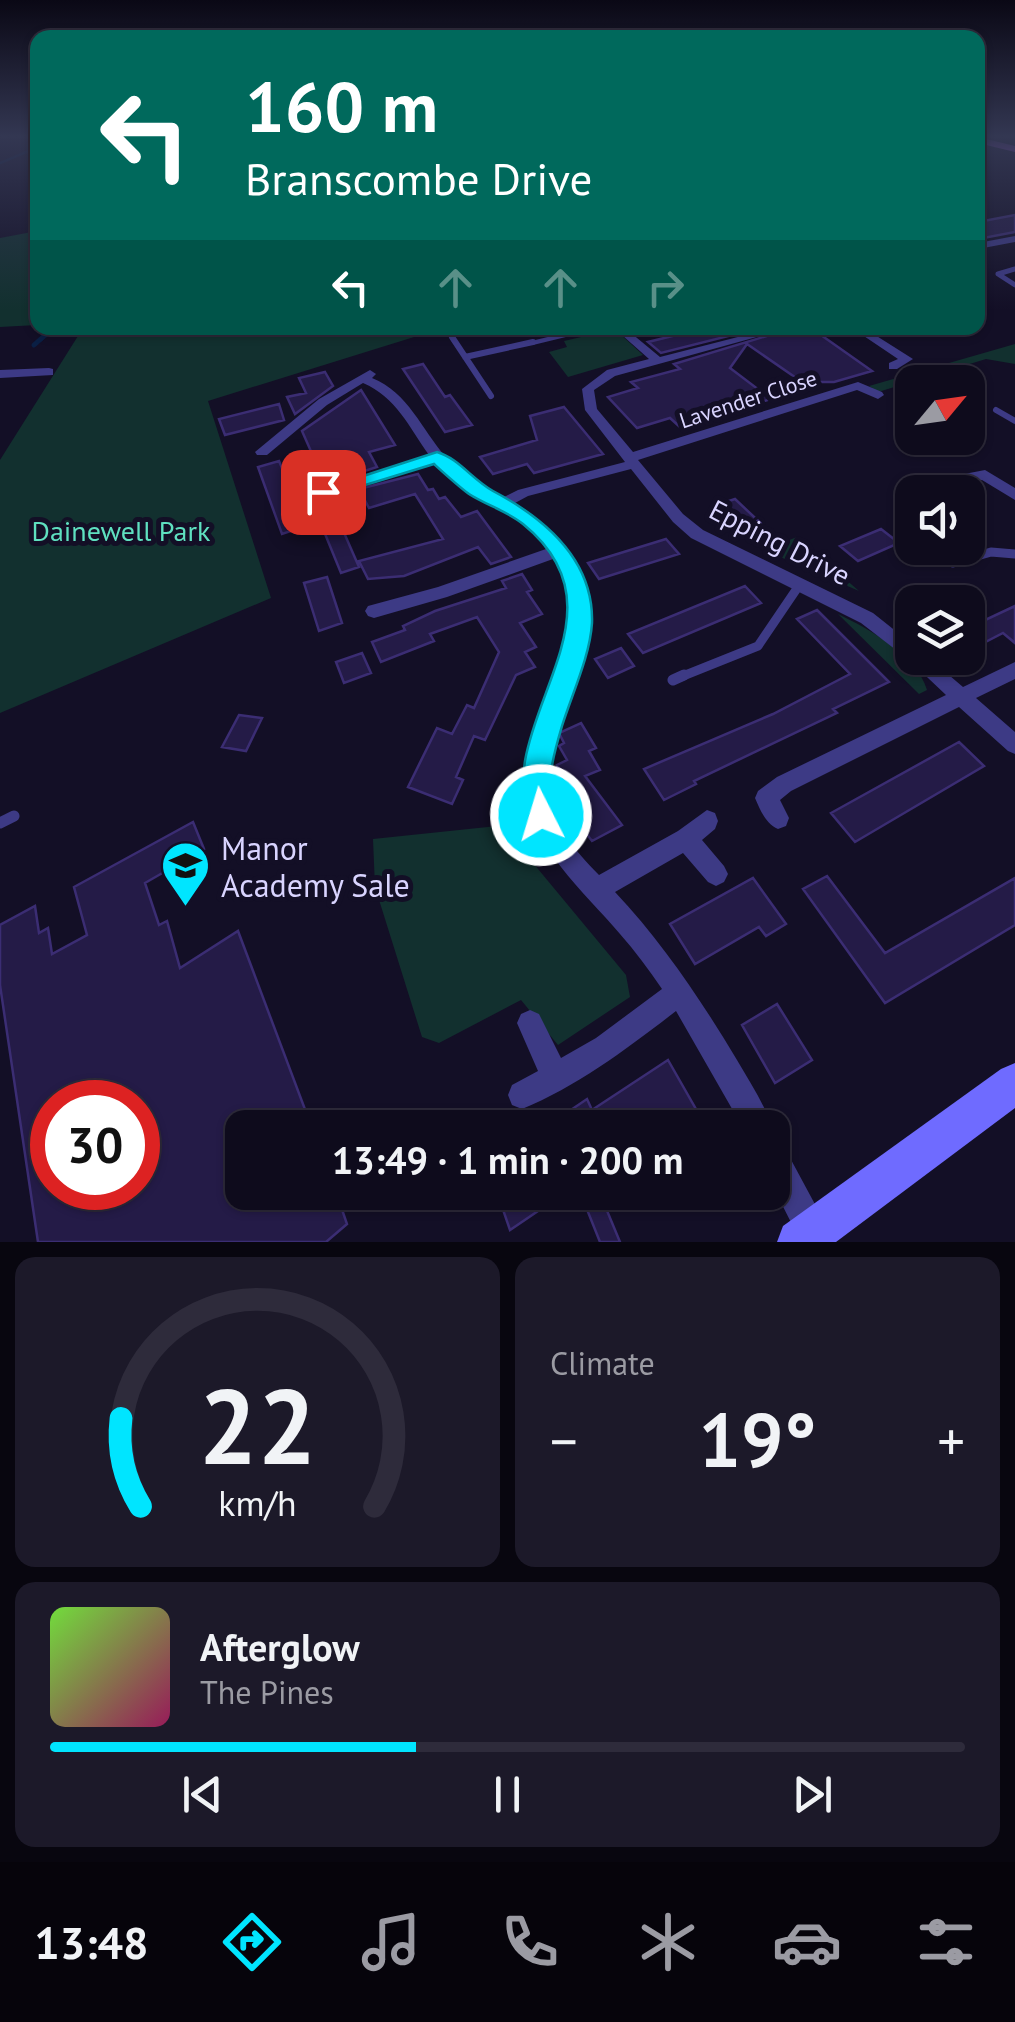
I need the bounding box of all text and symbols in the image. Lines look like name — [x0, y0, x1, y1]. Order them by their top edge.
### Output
text: 160 m — [245, 61, 438, 151]
icon: left — [80, 70, 210, 200]
text: Branscombe Drive — [245, 149, 592, 207]
icon: left — [323, 260, 378, 315]
icon: ahead — [428, 260, 483, 315]
icon: ahead — [533, 260, 588, 315]
icon: right — [638, 260, 693, 315]
street label: Lavender Close — [676, 364, 820, 434]
north arrow — [895, 365, 985, 455]
map controls — [895, 365, 985, 675]
pin — [281, 450, 366, 535]
icon: arrive — [296, 465, 351, 520]
button: sound — [895, 475, 985, 565]
street label: Epping Drive — [703, 491, 857, 593]
park label: Dainewell Park — [32, 512, 211, 549]
button: layers — [895, 585, 985, 675]
position arrow — [489, 763, 593, 867]
place label: Manor Academy Sale — [221, 827, 410, 906]
school or university icon: Manor Academy Sale — [160, 840, 212, 908]
speed limit sign: 30 — [30, 1080, 160, 1210]
text: 13:49 · 1 min · 200 m — [332, 1135, 683, 1184]
text: Climate — [550, 1342, 655, 1384]
text: 22 — [199, 1358, 316, 1493]
text: 19° — [699, 1391, 816, 1488]
text: − — [550, 1405, 578, 1476]
text: + — [937, 1405, 965, 1476]
text: km/h — [218, 1480, 297, 1526]
text: Afterglow — [200, 1622, 360, 1671]
text: The Pines — [200, 1671, 334, 1713]
icon: previous — [175, 1767, 230, 1822]
icon: pause — [480, 1767, 535, 1822]
icon: next — [785, 1767, 840, 1822]
icon: directions — [217, 1907, 287, 1977]
icon: music — [356, 1907, 426, 1977]
icon: phone — [495, 1907, 565, 1977]
icon: climate — [633, 1907, 703, 1977]
icon: car — [772, 1907, 842, 1977]
icon: filters — [911, 1907, 981, 1977]
text: 13:48 — [34, 1913, 149, 1971]

